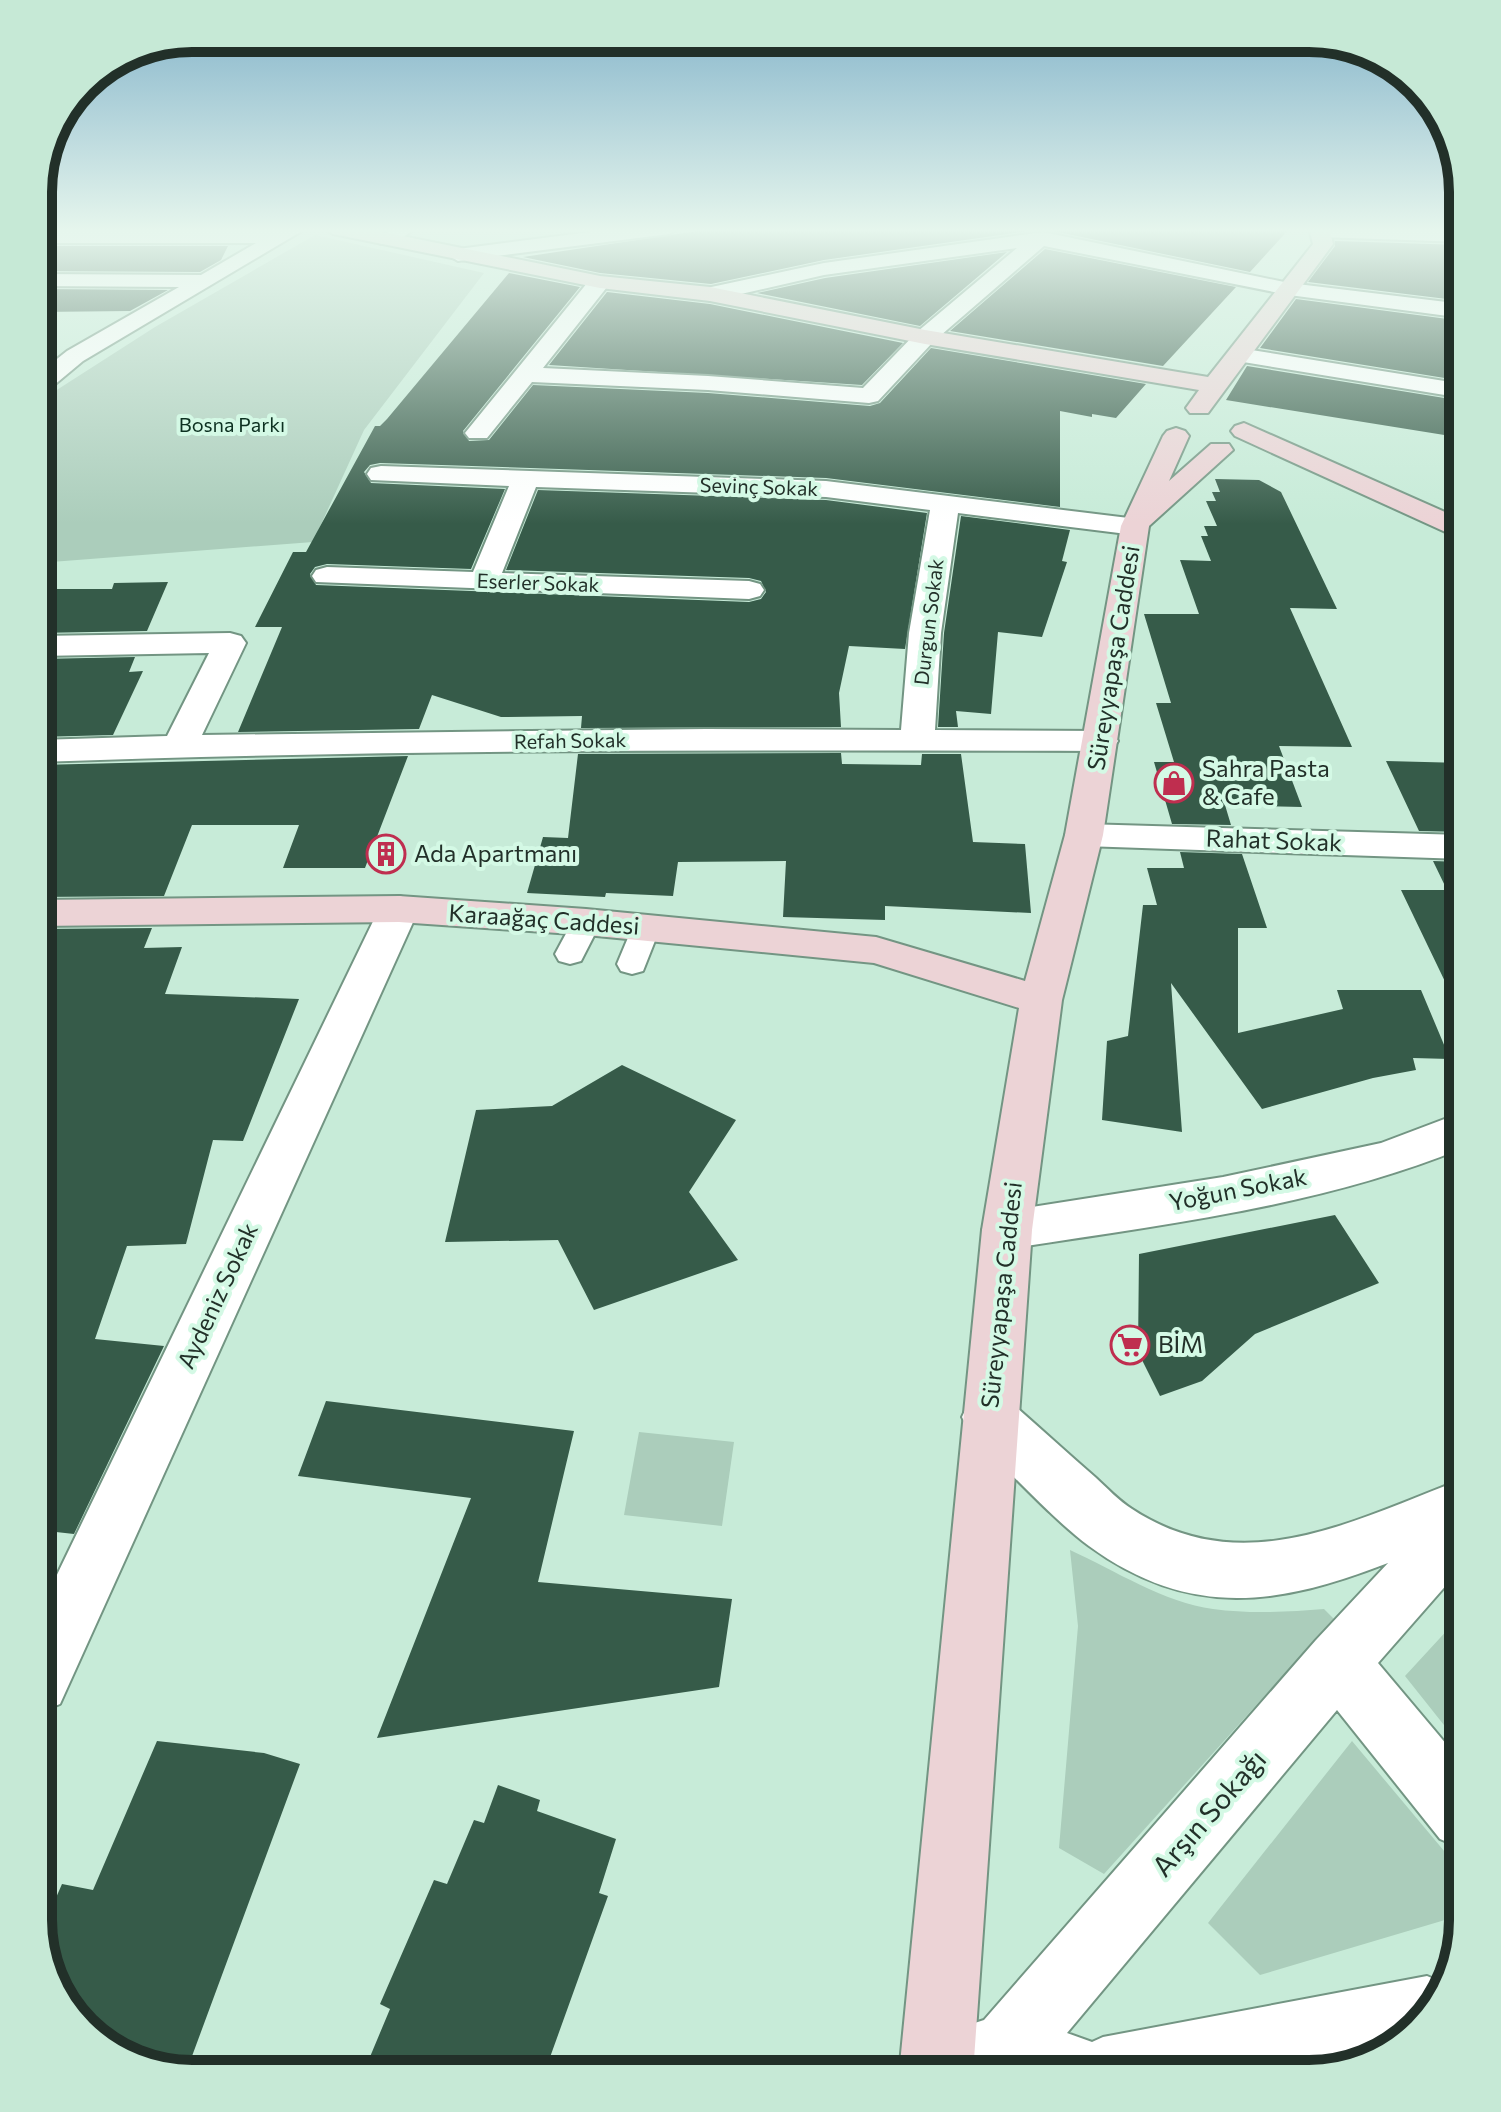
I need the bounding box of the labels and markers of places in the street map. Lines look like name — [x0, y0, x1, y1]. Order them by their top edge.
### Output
place label: Sahra Pasta & Cafe — [1202, 753, 1330, 810]
shop icon: Sahra Pasta & Cafe — [1153, 762, 1195, 804]
building icon: Ada Apartmanı — [365, 833, 407, 875]
place label: Ada Apartmanı — [414, 838, 577, 867]
supermarket icon: BİM — [1109, 1324, 1151, 1366]
place label: BİM — [1158, 1329, 1203, 1358]

